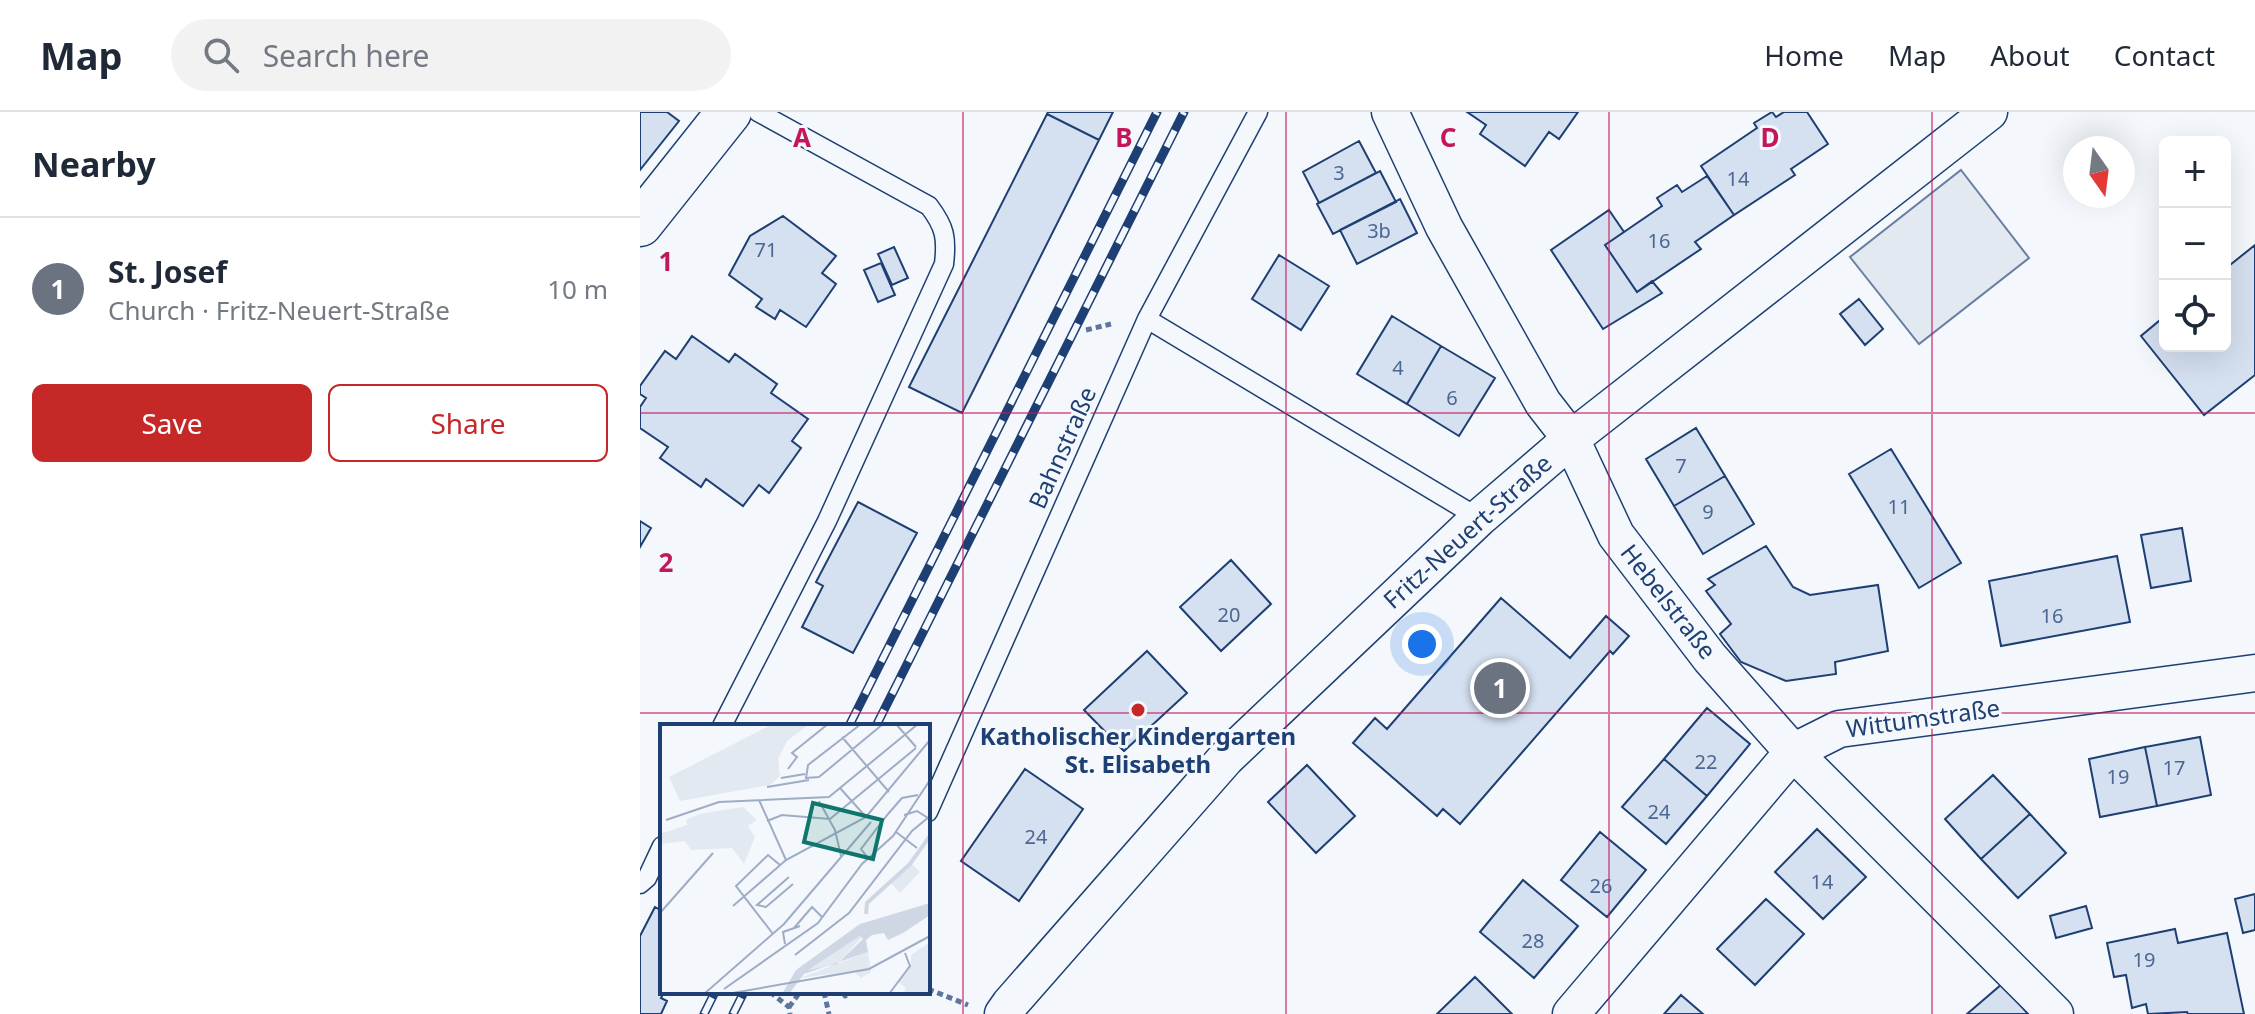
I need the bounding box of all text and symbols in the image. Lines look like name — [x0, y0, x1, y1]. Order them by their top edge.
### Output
search box — [171, 19, 731, 91]
text: Map — [40, 29, 123, 81]
icon: search — [199, 33, 243, 77]
text: Search here — [263, 35, 430, 76]
text: Home — [1764, 36, 1844, 74]
text: Map — [1888, 36, 1946, 74]
text: About — [1990, 36, 2070, 74]
text: Contact — [2114, 36, 2215, 74]
text: A — [793, 119, 811, 155]
text: B — [1115, 119, 1133, 155]
text: C — [1440, 119, 1456, 155]
text: D — [1760, 119, 1780, 155]
north arrow — [2063, 136, 2135, 208]
map controls — [2159, 136, 2231, 352]
button: + — [2159, 136, 2231, 208]
text: Nearby — [32, 141, 156, 187]
house number: 3 — [1333, 159, 1345, 186]
house number: 14 — [1727, 165, 1750, 192]
button: − — [2159, 208, 2231, 280]
house number: 3b — [1367, 217, 1391, 244]
house number: 16 — [1648, 227, 1670, 254]
house number: 71 — [755, 236, 777, 263]
text: 1 — [659, 243, 673, 279]
text: St. Josef — [108, 251, 227, 292]
text: 1 — [51, 271, 65, 307]
text: 10 m — [547, 271, 608, 307]
button: locate — [2159, 280, 2231, 352]
text: Church · Fritz-Neuert-Straße — [108, 292, 450, 328]
house number: 4 — [1392, 354, 1404, 381]
street label: Bahnstraße — [1020, 381, 1103, 514]
button: Save — [32, 384, 312, 462]
button: Share — [328, 384, 608, 462]
house number: 6 — [1446, 384, 1458, 411]
street label: Fritz-Neuert-Straße — [1376, 446, 1558, 615]
house number: 7 — [1675, 452, 1687, 479]
house number: 11 — [1888, 493, 1910, 520]
house number: 9 — [1702, 498, 1714, 525]
street label: Hebelstraße — [1614, 537, 1725, 665]
text: 2 — [659, 544, 674, 580]
house number: 20 — [1218, 601, 1240, 628]
house number: 16 — [2041, 602, 2063, 629]
your location — [1402, 624, 1442, 664]
pin: 1 — [1474, 658, 1526, 718]
street label: Wittumstraße — [1844, 690, 2002, 745]
marker: Katholischer Kindergarten St. Elisabeth — [1129, 701, 1147, 719]
place label: Katholischer Kindergarten St. Elisabeth — [980, 719, 1296, 780]
inset map — [660, 724, 930, 994]
house number: 22 — [1695, 748, 1717, 775]
house number: 17 — [2163, 754, 2185, 781]
house number: 19 — [2107, 763, 2129, 790]
house number: 24 — [1648, 798, 1671, 825]
house number: 24 — [1025, 823, 1048, 850]
house number: 14 — [1811, 868, 1834, 895]
house number: 26 — [1590, 872, 1612, 899]
house number: 28 — [1522, 927, 1544, 954]
house number: 19 — [2133, 946, 2155, 973]

